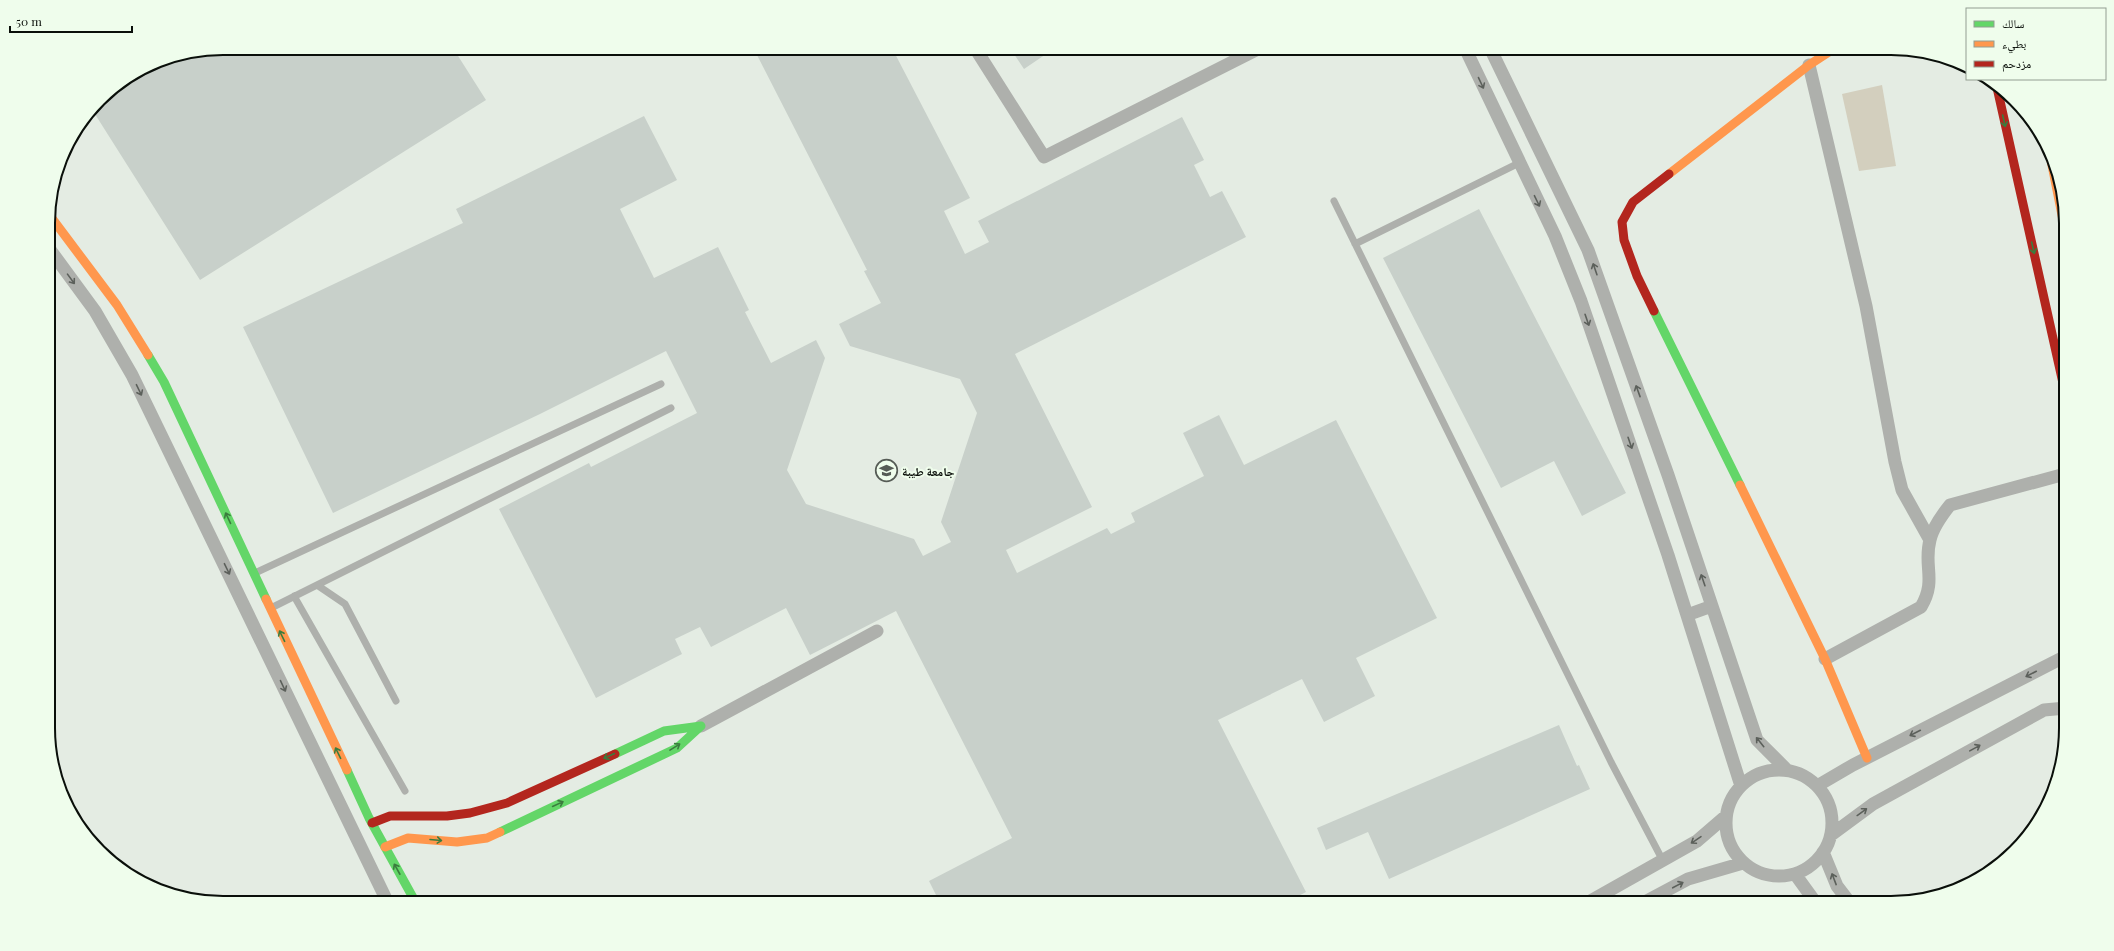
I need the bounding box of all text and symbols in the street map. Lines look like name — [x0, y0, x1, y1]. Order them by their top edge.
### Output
scale bar — [10, 8, 132, 34]
legend — [1966, 8, 2106, 80]
text: 50 m — [16, 13, 42, 29]
text: سالك — [2002, 15, 2024, 31]
text: بطيء — [2002, 35, 2026, 54]
text: مزدحم — [2002, 55, 2031, 72]
one-way arrow — [1478, 77, 1485, 89]
one-way arrow — [2001, 115, 2009, 128]
one-way arrow — [1534, 194, 1541, 206]
one-way arrow — [2029, 241, 2037, 254]
one-way arrow — [1590, 263, 1598, 275]
one-way arrow — [67, 273, 75, 284]
one-way arrow — [1584, 314, 1592, 326]
one-way arrow — [136, 383, 143, 395]
one-way arrow — [1634, 385, 1641, 398]
one-way arrow — [1626, 437, 1634, 449]
school or university icon: جامعة طيبة — [873, 458, 899, 484]
place label: جامعة طيبة — [902, 463, 955, 479]
one-way arrow — [224, 512, 231, 524]
one-way arrow — [224, 563, 231, 575]
one-way arrow — [1699, 575, 1707, 587]
one-way arrow — [278, 630, 285, 642]
one-way arrow — [2025, 670, 2037, 678]
one-way arrow — [280, 680, 287, 692]
one-way arrow — [1910, 730, 1922, 737]
one-way arrow — [1756, 737, 1765, 747]
one-way arrow — [669, 743, 681, 751]
one-way arrow — [1969, 744, 1981, 751]
one-way arrow — [334, 748, 341, 760]
one-way arrow — [604, 753, 616, 760]
one-way arrow — [552, 800, 564, 807]
one-way arrow — [1857, 808, 1868, 816]
one-way arrow — [429, 836, 442, 844]
one-way arrow — [1690, 837, 1702, 845]
one-way arrow — [393, 863, 401, 875]
one-way arrow — [1829, 873, 1837, 885]
one-way arrow — [1672, 880, 1684, 888]

